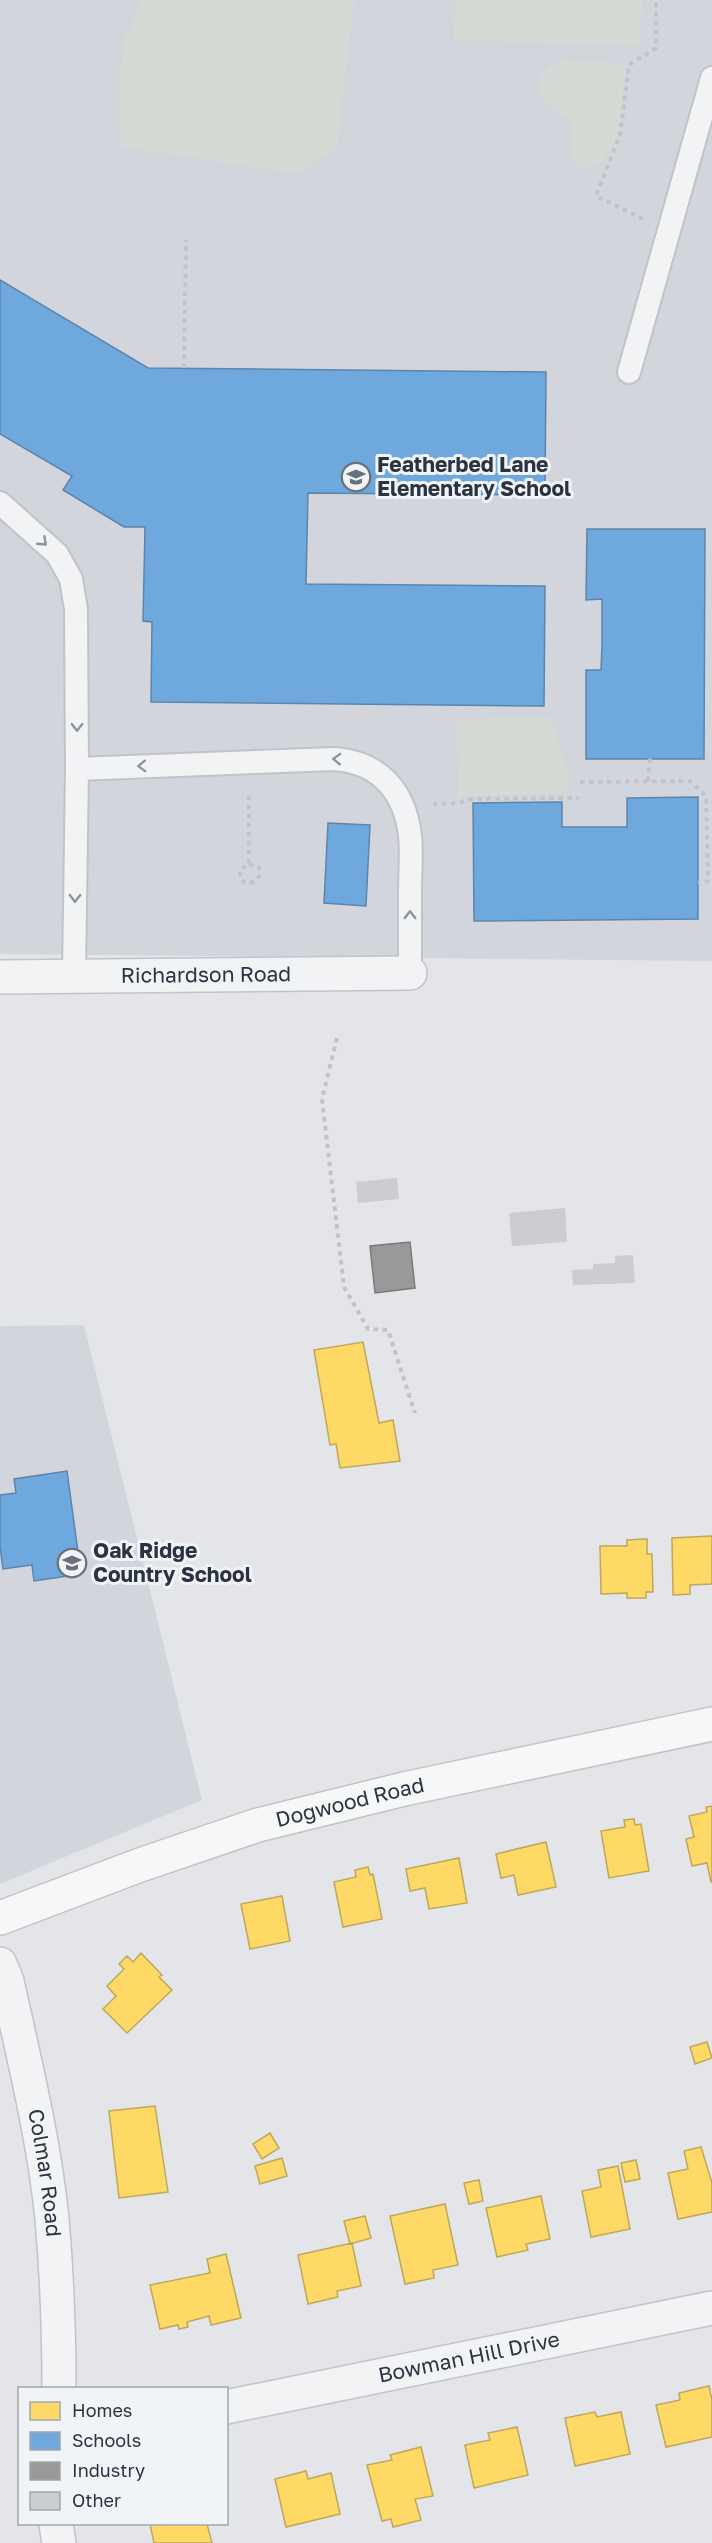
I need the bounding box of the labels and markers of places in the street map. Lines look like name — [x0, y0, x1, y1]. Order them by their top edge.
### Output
place label: Featherbed Lane Elementary School — [377, 451, 571, 501]
school or university icon: Featherbed Lane Elementary School — [340, 461, 372, 493]
place label: Oak Ridge Country School — [93, 1537, 252, 1587]
school or university icon: Oak Ridge Country School — [56, 1547, 88, 1579]

